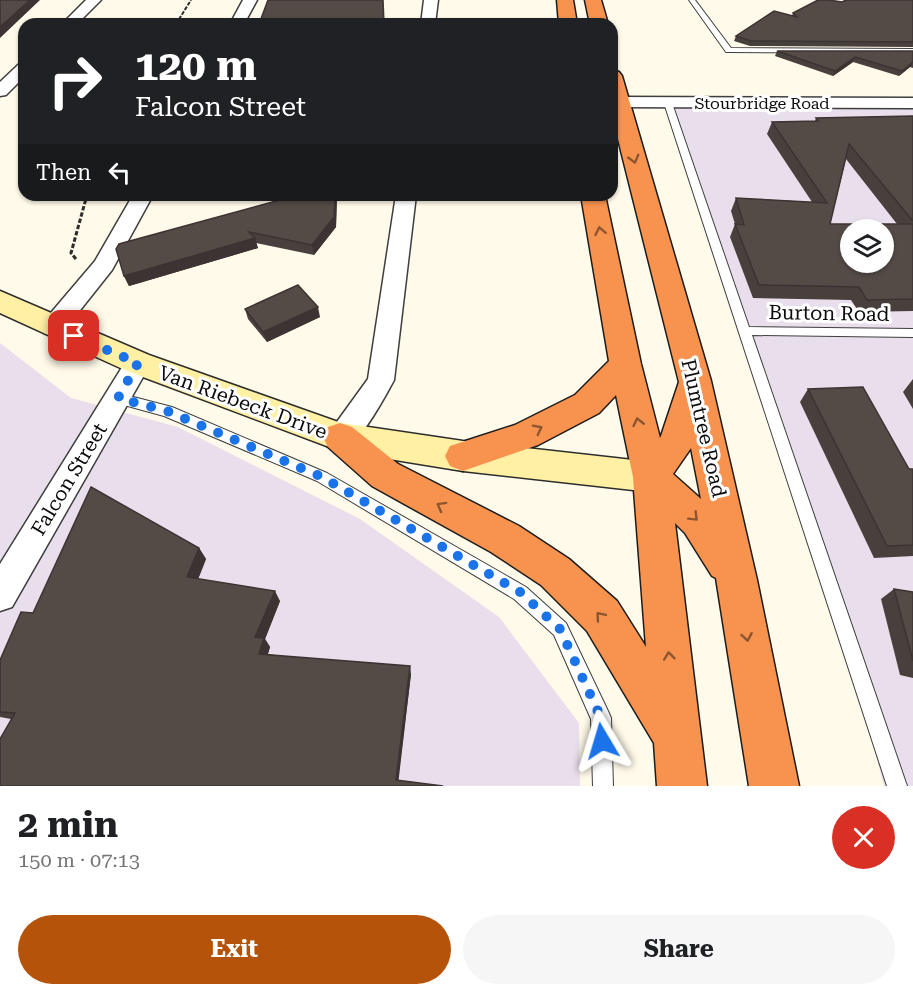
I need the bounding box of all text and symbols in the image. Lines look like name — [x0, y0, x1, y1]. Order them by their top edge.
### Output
text: 120 m — [135, 41, 257, 90]
icon: right — [36, 42, 114, 120]
text: Falcon Street — [135, 91, 306, 123]
street label: Stourbridge Road — [694, 94, 830, 113]
one-way arrow — [627, 153, 639, 164]
icon: left — [103, 156, 136, 189]
text: Then — [36, 160, 91, 185]
map controls — [840, 219, 894, 273]
button: layers — [840, 219, 894, 273]
one-way arrow — [594, 226, 607, 236]
street label: Burton Road — [768, 300, 890, 326]
pin — [48, 310, 99, 361]
icon: arrive — [57, 319, 90, 352]
street label: Plumtree Road — [676, 356, 732, 500]
street label: Van Riebeck Drive — [155, 360, 331, 444]
one-way arrow — [633, 417, 646, 427]
street label: Falcon Street — [26, 418, 112, 540]
one-way arrow — [531, 425, 542, 436]
one-way arrow — [436, 502, 447, 513]
one-way arrow — [686, 509, 697, 520]
one-way arrow — [596, 612, 607, 623]
one-way arrow — [741, 633, 753, 642]
one-way arrow — [663, 652, 676, 661]
position arrow — [570, 709, 634, 773]
text: 2 min — [18, 804, 118, 846]
button: close — [832, 806, 895, 869]
text: 150 m · 07:13 — [18, 848, 140, 872]
button: Exit — [18, 915, 451, 984]
button: Share — [463, 915, 895, 984]

